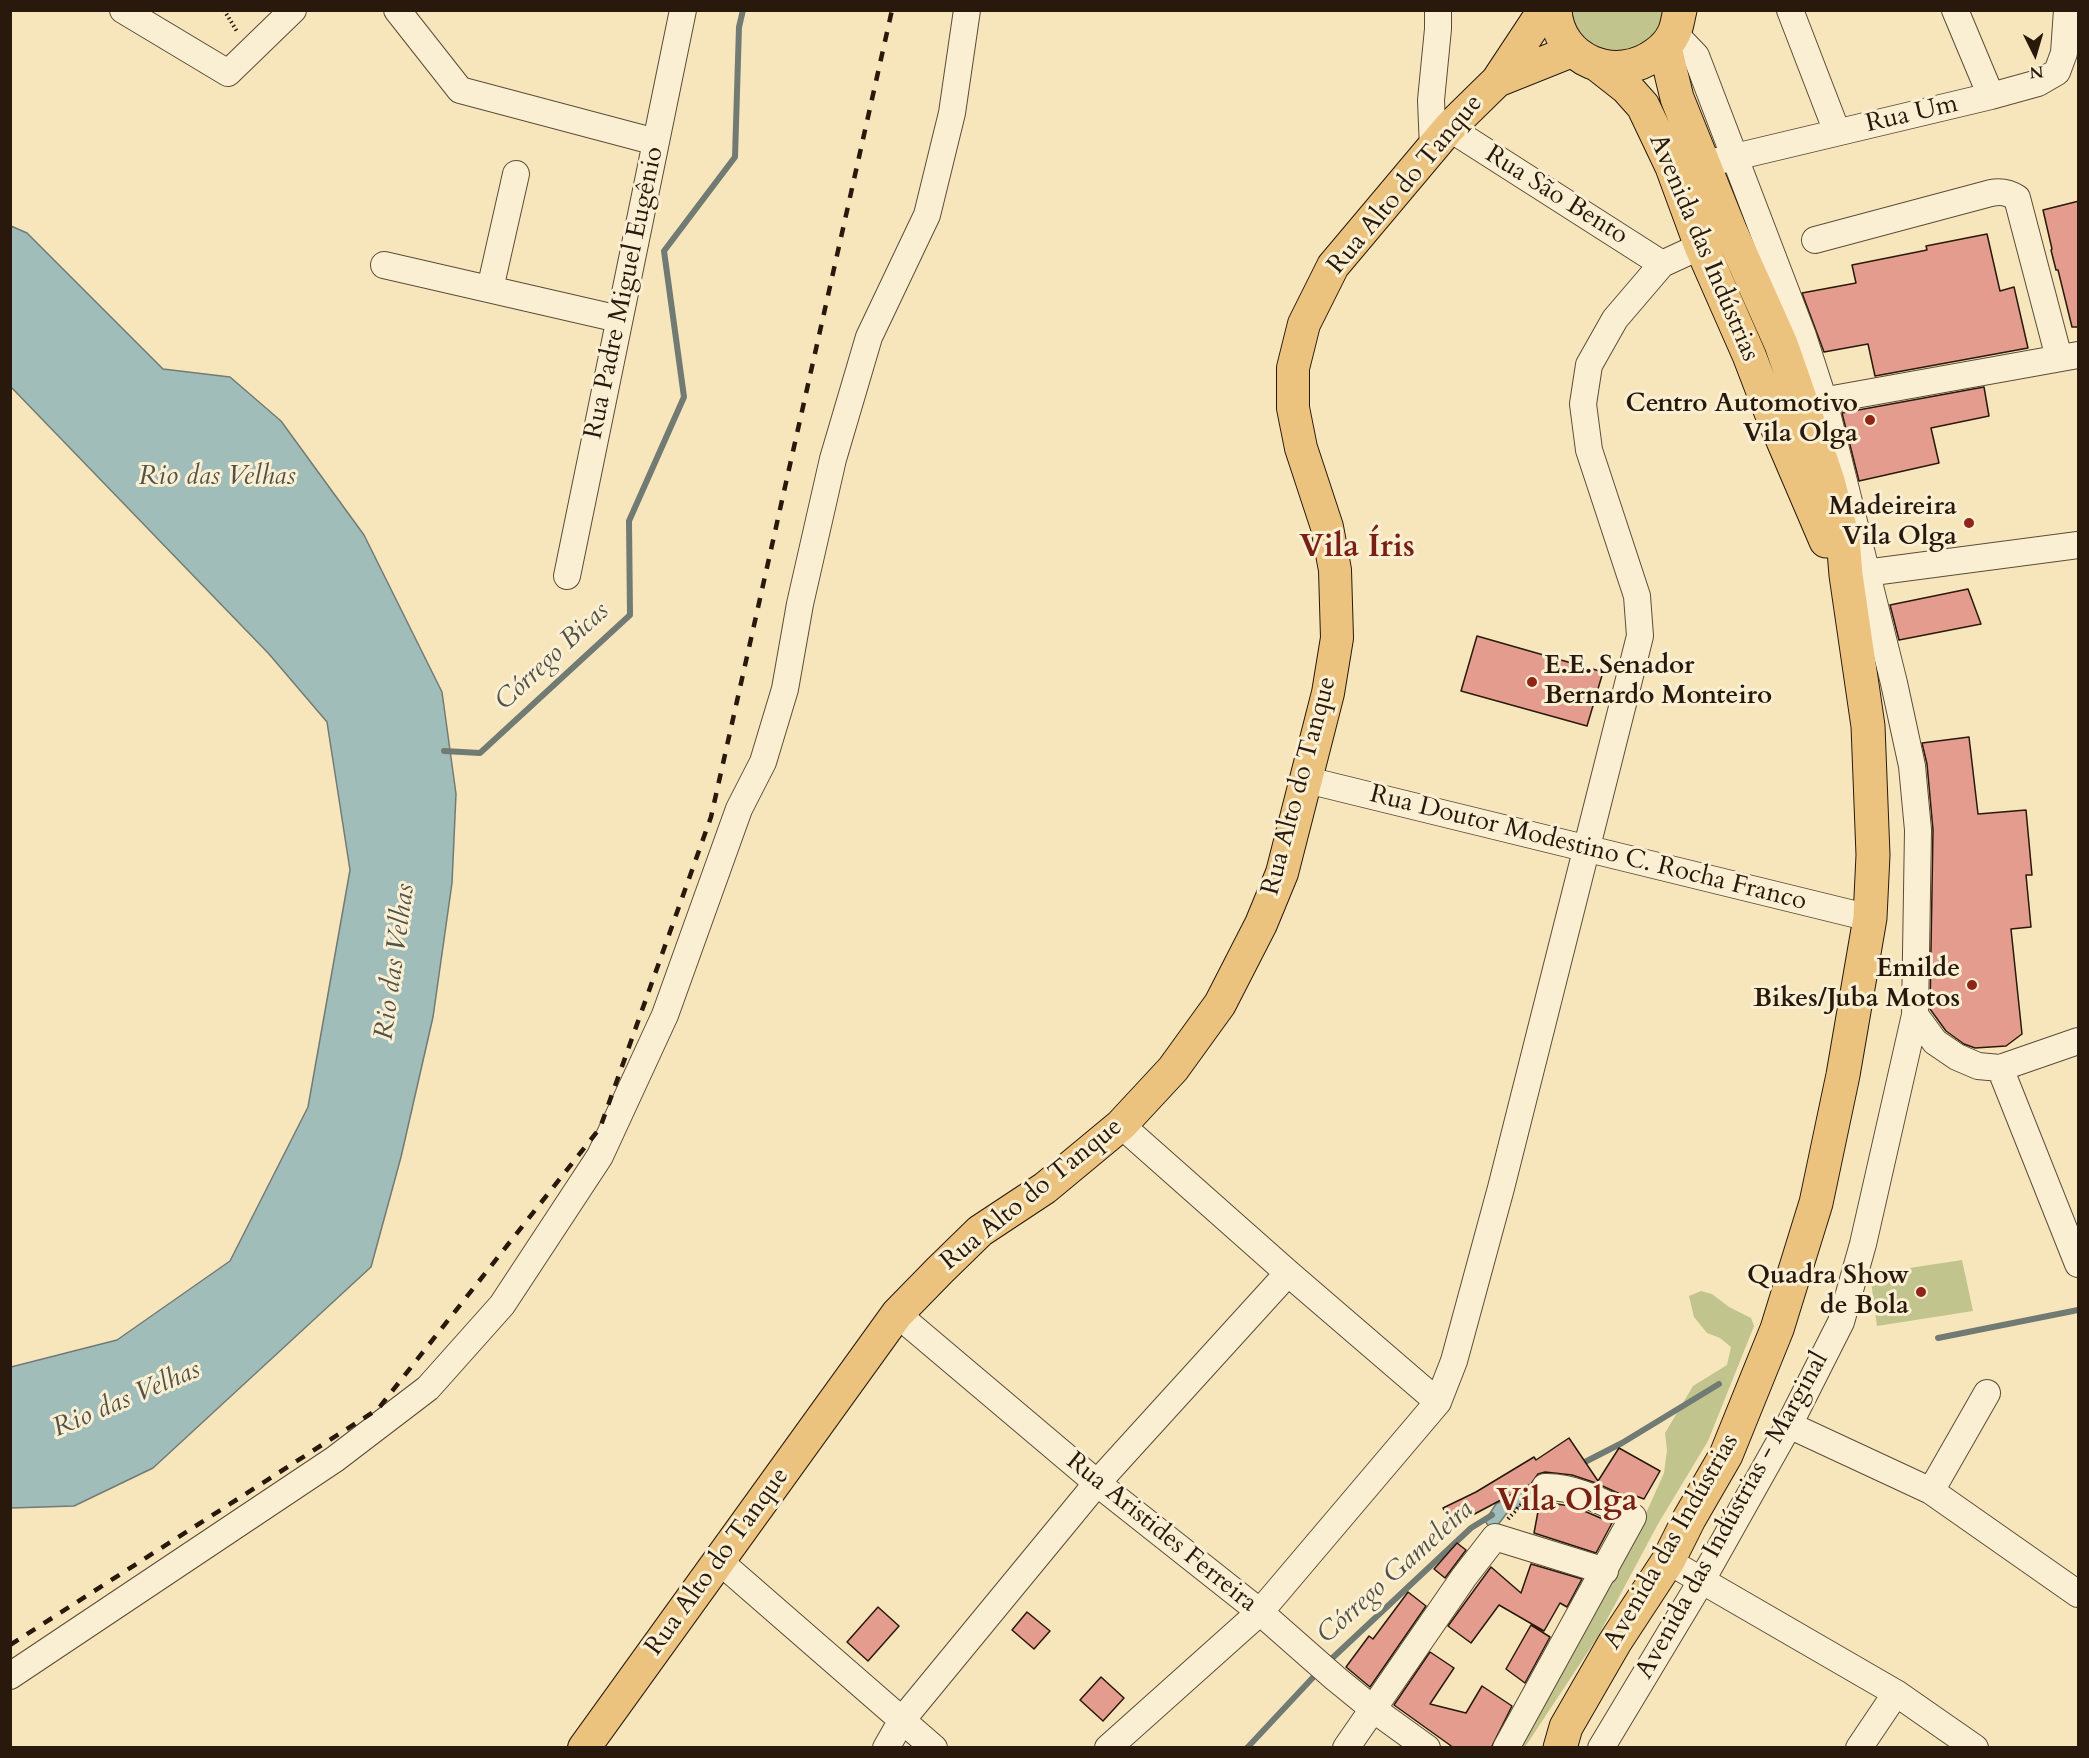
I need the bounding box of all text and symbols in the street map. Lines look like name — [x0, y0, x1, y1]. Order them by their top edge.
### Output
north arrow — [2005, 24, 2065, 84]
text: N — [2029, 60, 2044, 83]
street label: Rua Alto do Tanque — [1322, 89, 1490, 281]
street label: Rua Um — [1863, 89, 1961, 141]
street label: Avenida das Indústrias — [1641, 130, 1765, 366]
street label: Rua São Bento — [1479, 140, 1633, 252]
street label: Rua Padre Miguel Eugênio — [579, 144, 671, 442]
place label: Centro Automotivo Vila Olga — [1626, 389, 1858, 450]
marker: Centro Automotivo Vila Olga — [1863, 413, 1877, 427]
water label: Rio das Velhas — [138, 462, 296, 494]
place label: Madeireira Vila Olga — [1829, 492, 1957, 554]
marker: Madeireira Vila Olga — [1962, 516, 1976, 530]
district label: Vila Íris — [1299, 530, 1415, 568]
water label: Córrego Bicas — [489, 596, 617, 718]
place label: E.E. Senador Bernardo Monteiro — [1544, 651, 1772, 712]
street label: Rua Alto do Tanque — [1256, 673, 1344, 899]
marker: E.E. Senador Bernardo Monteiro — [1525, 675, 1539, 689]
street label: Rua Doutor Modestino C. Rocha Franco — [1366, 780, 1810, 918]
water label: Rio das Velhas — [369, 882, 423, 1042]
place label: Emilde Bikes/Juba Motos — [1753, 954, 1960, 1016]
marker: Emilde Bikes/Juba Motos — [1965, 978, 1979, 992]
street label: Rua Alto do Tanque — [935, 1112, 1129, 1278]
place label: Quadra Show de Bola — [1747, 1261, 1909, 1322]
marker: Quadra Show de Bola — [1914, 1285, 1928, 1299]
street label: Avenida das Indústrias - Marginal — [1630, 1347, 1836, 1685]
water label: Rio das Velhas — [48, 1354, 206, 1446]
street label: Avenida das Indústrias — [1598, 1429, 1746, 1655]
street label: Rua Aristides Ferreira — [1059, 1446, 1263, 1620]
street label: Rua Alto do Tanque — [639, 1462, 797, 1662]
district label: Vila Olga — [1496, 1484, 1638, 1522]
water label: Córrego Gameleira — [1311, 1494, 1481, 1652]

